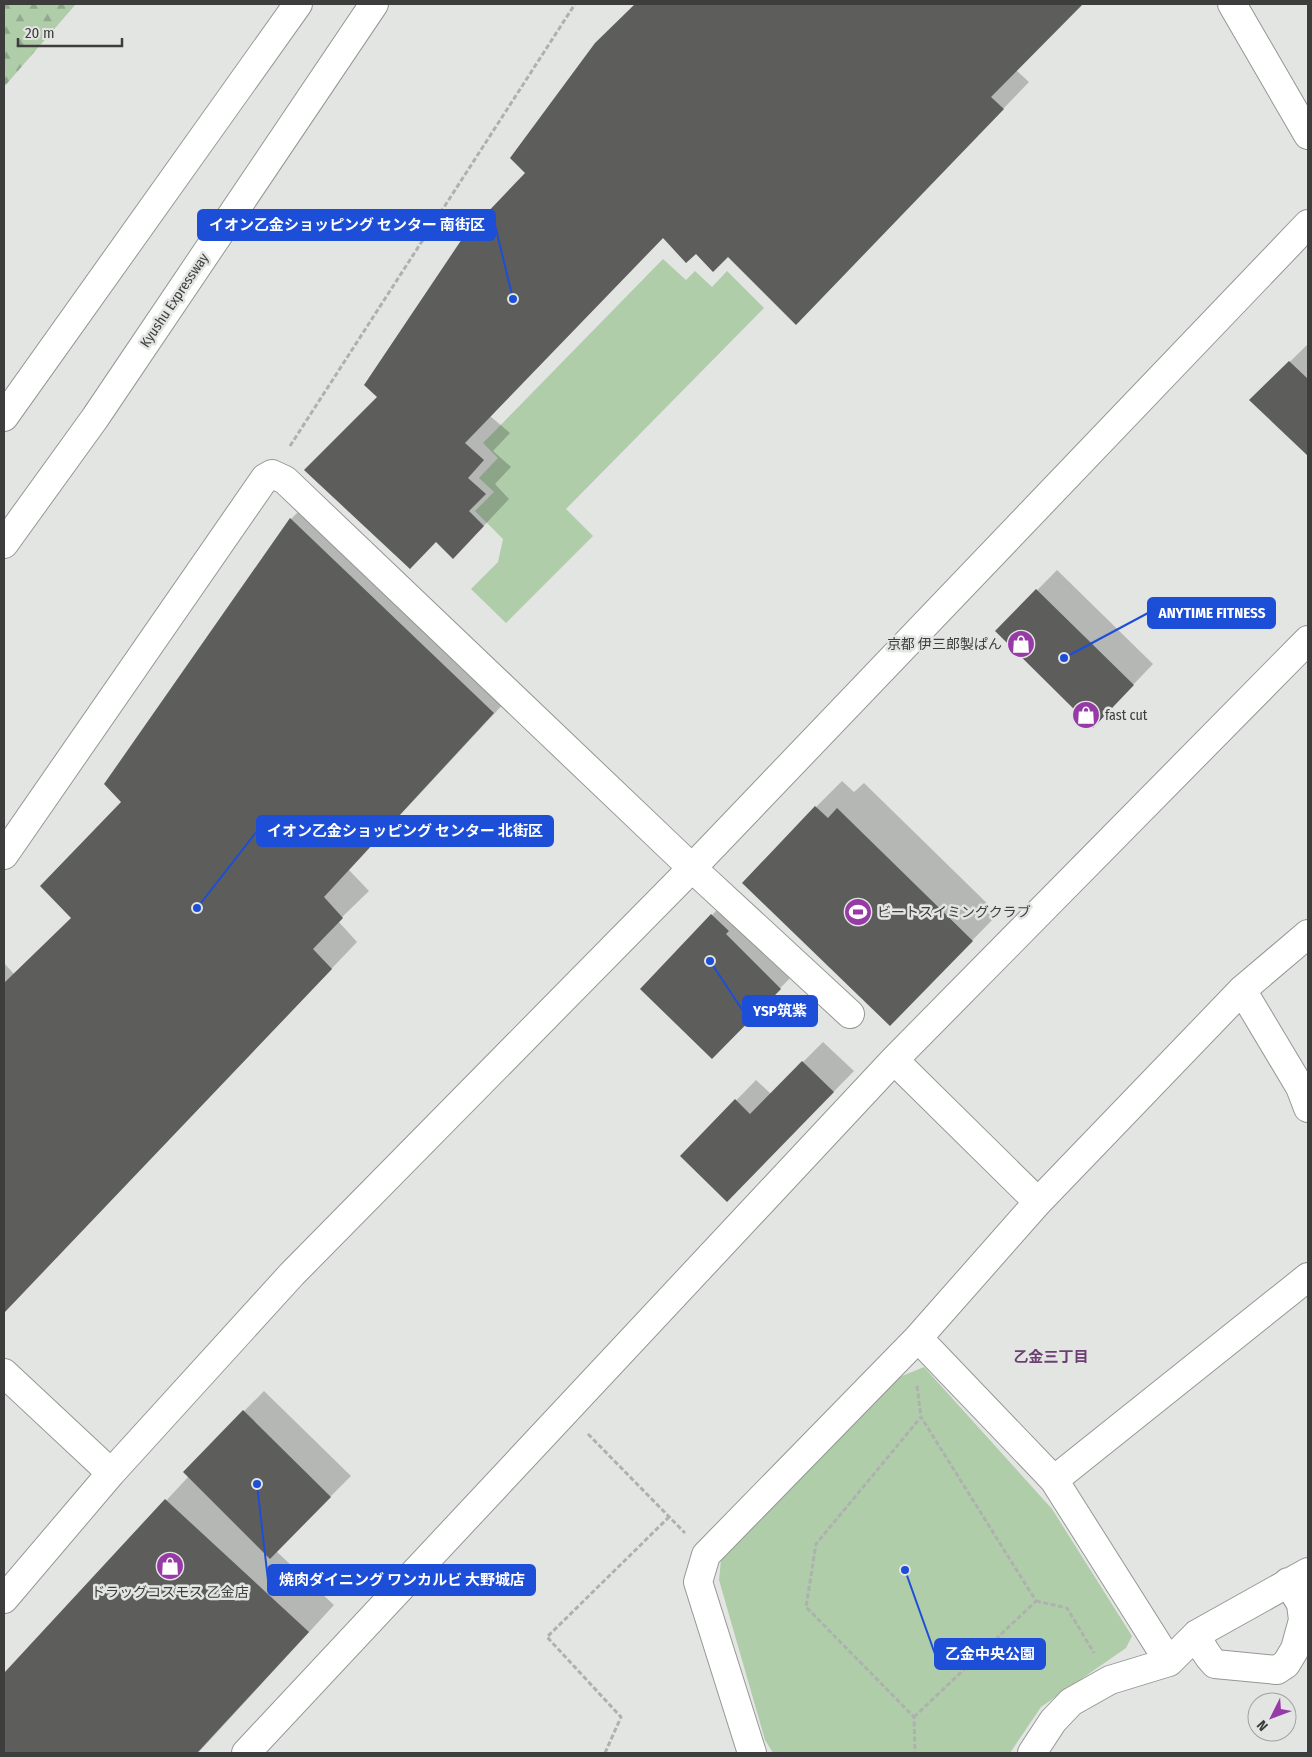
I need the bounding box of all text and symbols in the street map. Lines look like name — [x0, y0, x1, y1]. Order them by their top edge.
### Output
scale bar — [18, 15, 121, 47]
text: 20 m — [25, 24, 55, 42]
callout: イオン乙金ショッピング センター 南街区 — [198, 210, 495, 240]
text: イオン乙金ショッピング センター 南街区 — [209, 216, 485, 234]
street label: Kyushu Expressway — [137, 249, 213, 351]
callout: ANYTIME FITNESS — [1148, 598, 1275, 628]
text: ANYTIME FITNESS — [1157, 604, 1266, 622]
shop icon: 京都 伊三郎製ぱん — [1006, 629, 1036, 659]
place label: 京都 伊三郎製ぱん — [887, 636, 1002, 653]
shop icon: fast cut — [1071, 700, 1101, 730]
place label: fast cut — [1105, 707, 1148, 724]
callout: イオン乙金ショッピング センター 北街区 — [257, 816, 553, 846]
text: イオン乙金ショッピング センター 北街区 — [267, 822, 543, 840]
sports icon: ビートスイミングクラブ — [843, 897, 873, 927]
place label: ビートスイミングクラブ — [877, 904, 1031, 921]
callout: YSP筑紫 — [743, 996, 817, 1026]
text: YSP筑紫 — [752, 1002, 807, 1020]
district label: 乙金三丁目 — [1013, 1348, 1089, 1366]
shop icon: ドラッグコスモス 乙金店 — [155, 1551, 185, 1581]
callout: 焼肉ダイニング ワンカルビ 大野城店 — [268, 1565, 535, 1595]
text: 焼肉ダイニング ワンカルビ 大野城店 — [279, 1571, 525, 1589]
place label: ドラッグコスモス 乙金店 — [91, 1584, 249, 1601]
callout: 乙金中央公園 — [935, 1639, 1045, 1669]
text: 乙金中央公園 — [945, 1645, 1035, 1663]
north arrow — [1247, 1692, 1297, 1742]
text: N — [1254, 1717, 1272, 1734]

